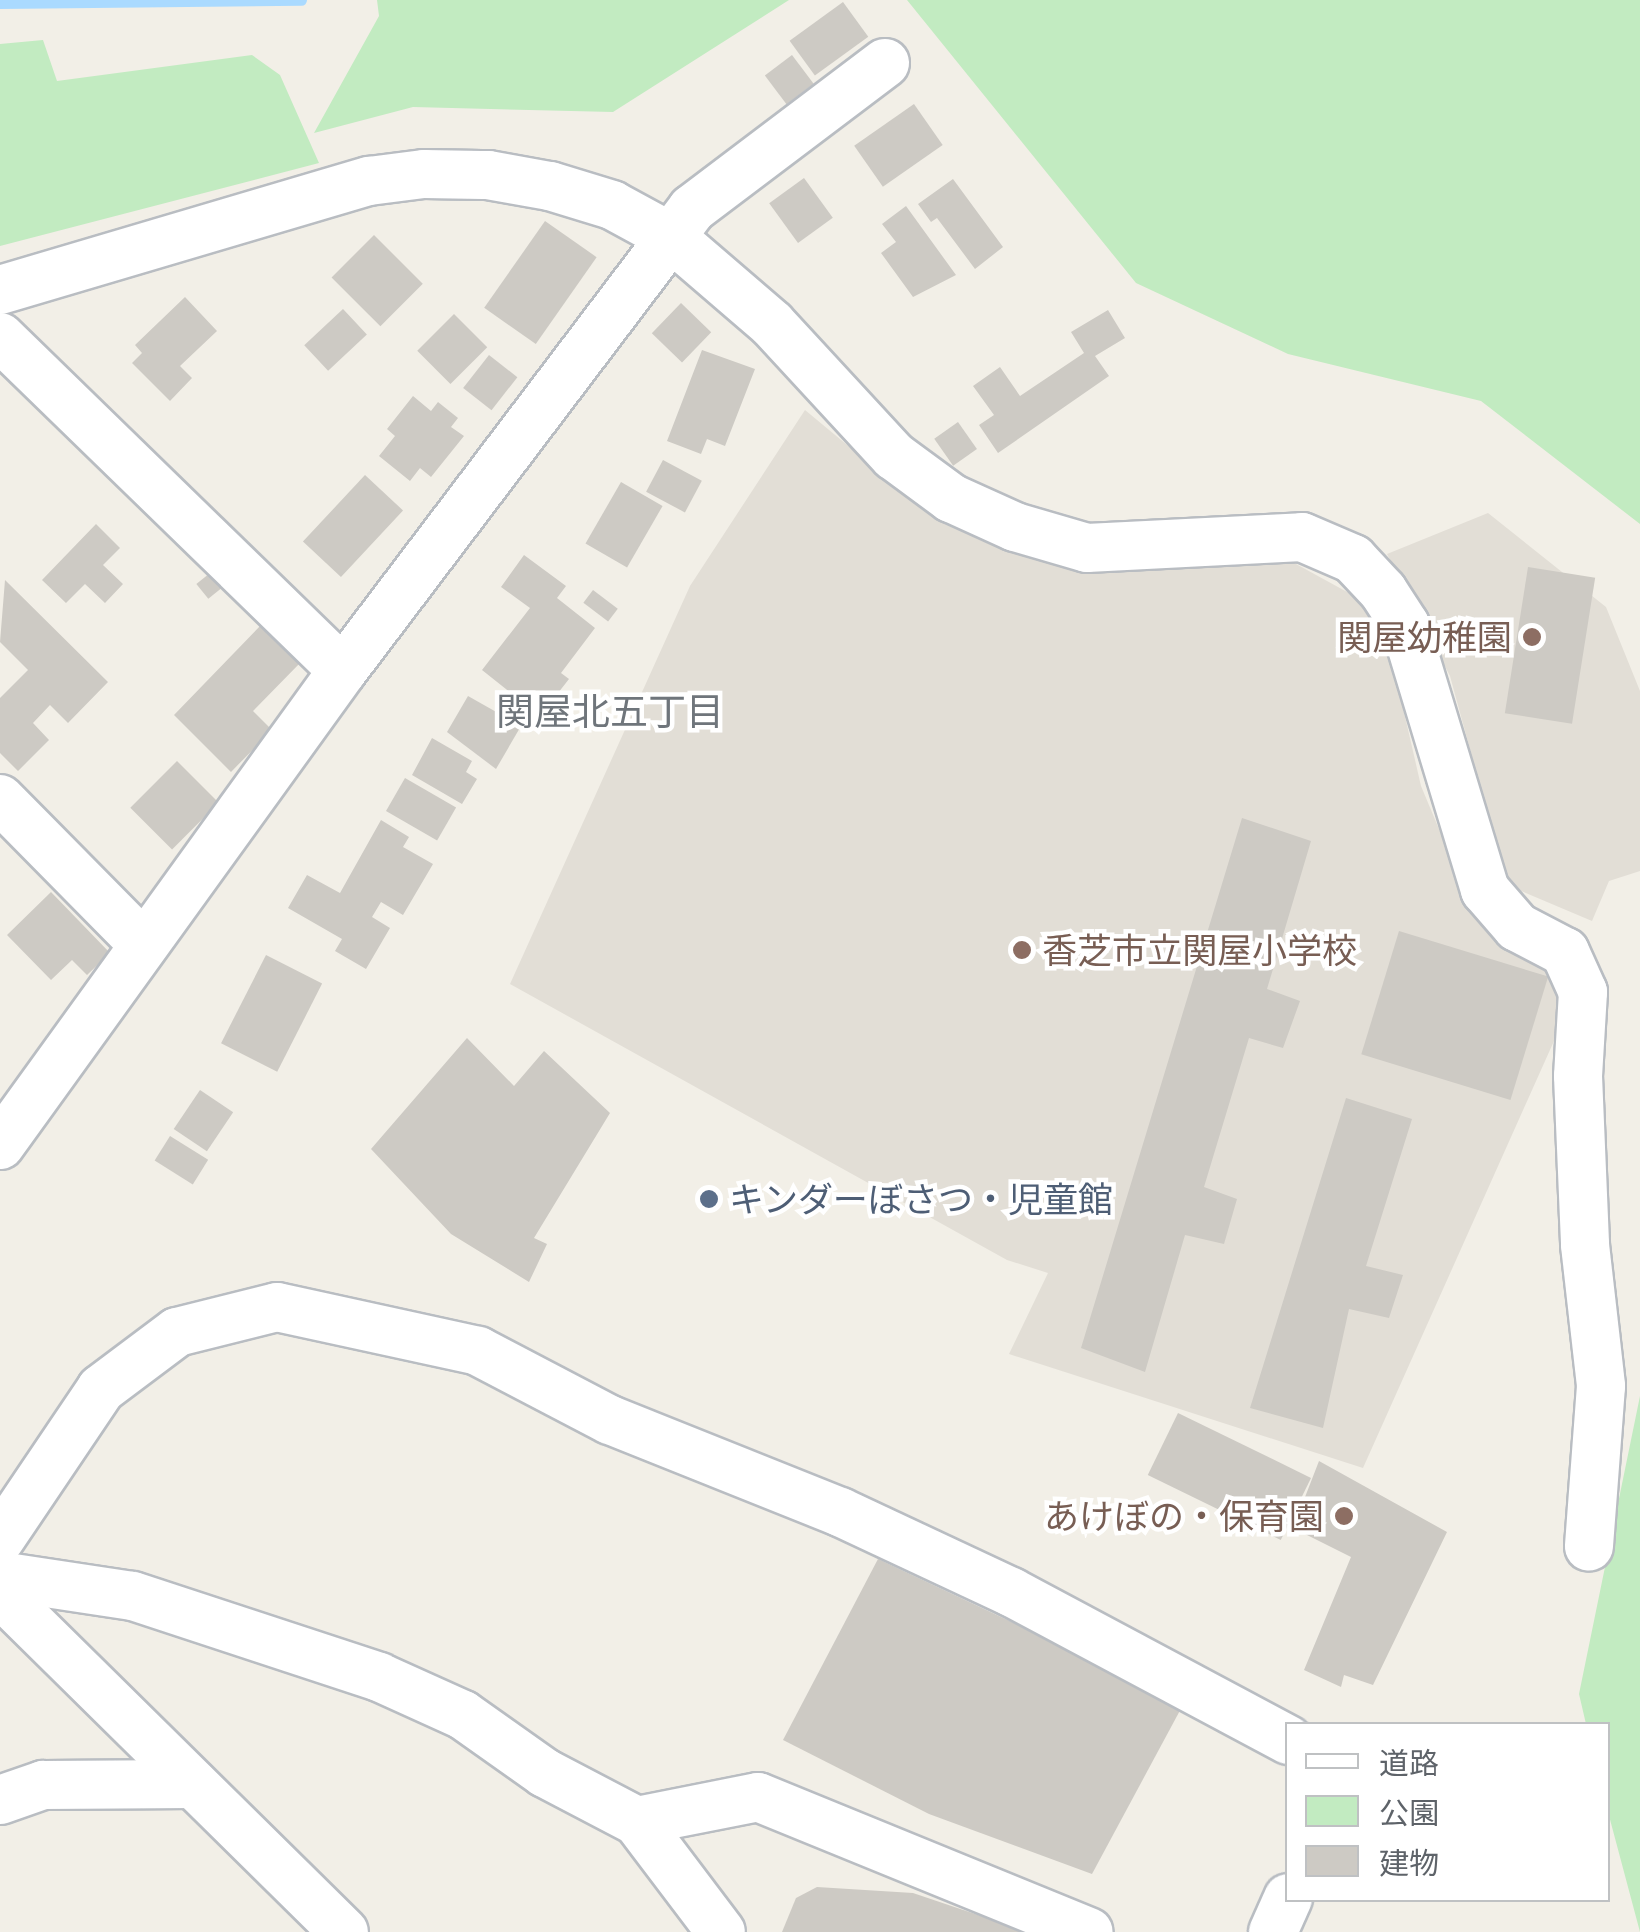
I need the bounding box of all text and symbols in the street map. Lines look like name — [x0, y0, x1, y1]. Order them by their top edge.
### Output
place label: 関屋幼稚園 — [1337, 616, 1512, 658]
marker: 関屋幼稚園 — [1521, 626, 1543, 648]
district label: 関屋北五丁目 — [496, 689, 724, 735]
place label: 香芝市立関屋小学校 — [1042, 929, 1357, 971]
marker: 香芝市立関屋小学校 — [1011, 939, 1033, 961]
place label: キンダーぼさつ・児童館 — [729, 1178, 1114, 1220]
marker: キンダーぼさつ・児童館 — [698, 1188, 720, 1210]
place label: あけぼの・保育園 — [1044, 1495, 1324, 1537]
marker: あけぼの・保育園 — [1333, 1505, 1355, 1527]
legend — [1285, 1722, 1610, 1902]
text: 道路 — [1379, 1744, 1439, 1782]
text: 公園 — [1379, 1794, 1439, 1832]
text: 建物 — [1379, 1844, 1439, 1882]

